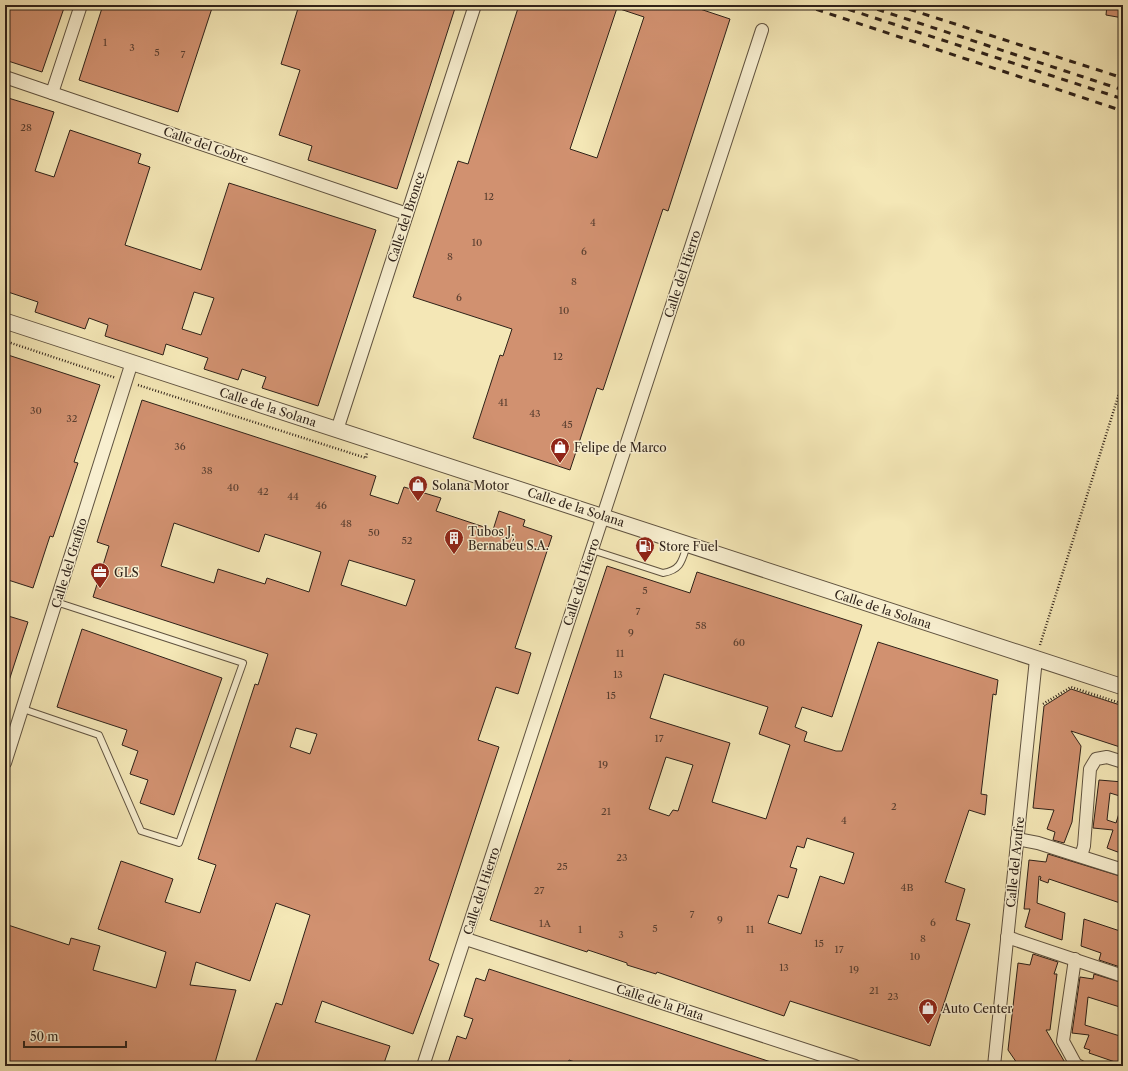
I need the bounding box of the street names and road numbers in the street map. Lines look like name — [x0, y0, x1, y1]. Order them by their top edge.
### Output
street label: Calle del Cobre — [162, 123, 251, 167]
street label: Calle del Bronce — [384, 169, 428, 264]
street label: Calle del Hierro — [661, 228, 703, 320]
street label: Calle de la Solana — [218, 384, 319, 430]
street label: Calle de la Solana — [526, 484, 627, 530]
street label: Calle del Grafito — [48, 516, 90, 610]
street label: Calle del Hierro — [560, 536, 602, 628]
street label: Calle de la Solana — [833, 586, 934, 632]
street label: Calle del Azufre — [1003, 816, 1027, 908]
street label: Calle del Hierro — [460, 845, 502, 937]
street label: Calle de la Plata — [614, 981, 706, 1023]

